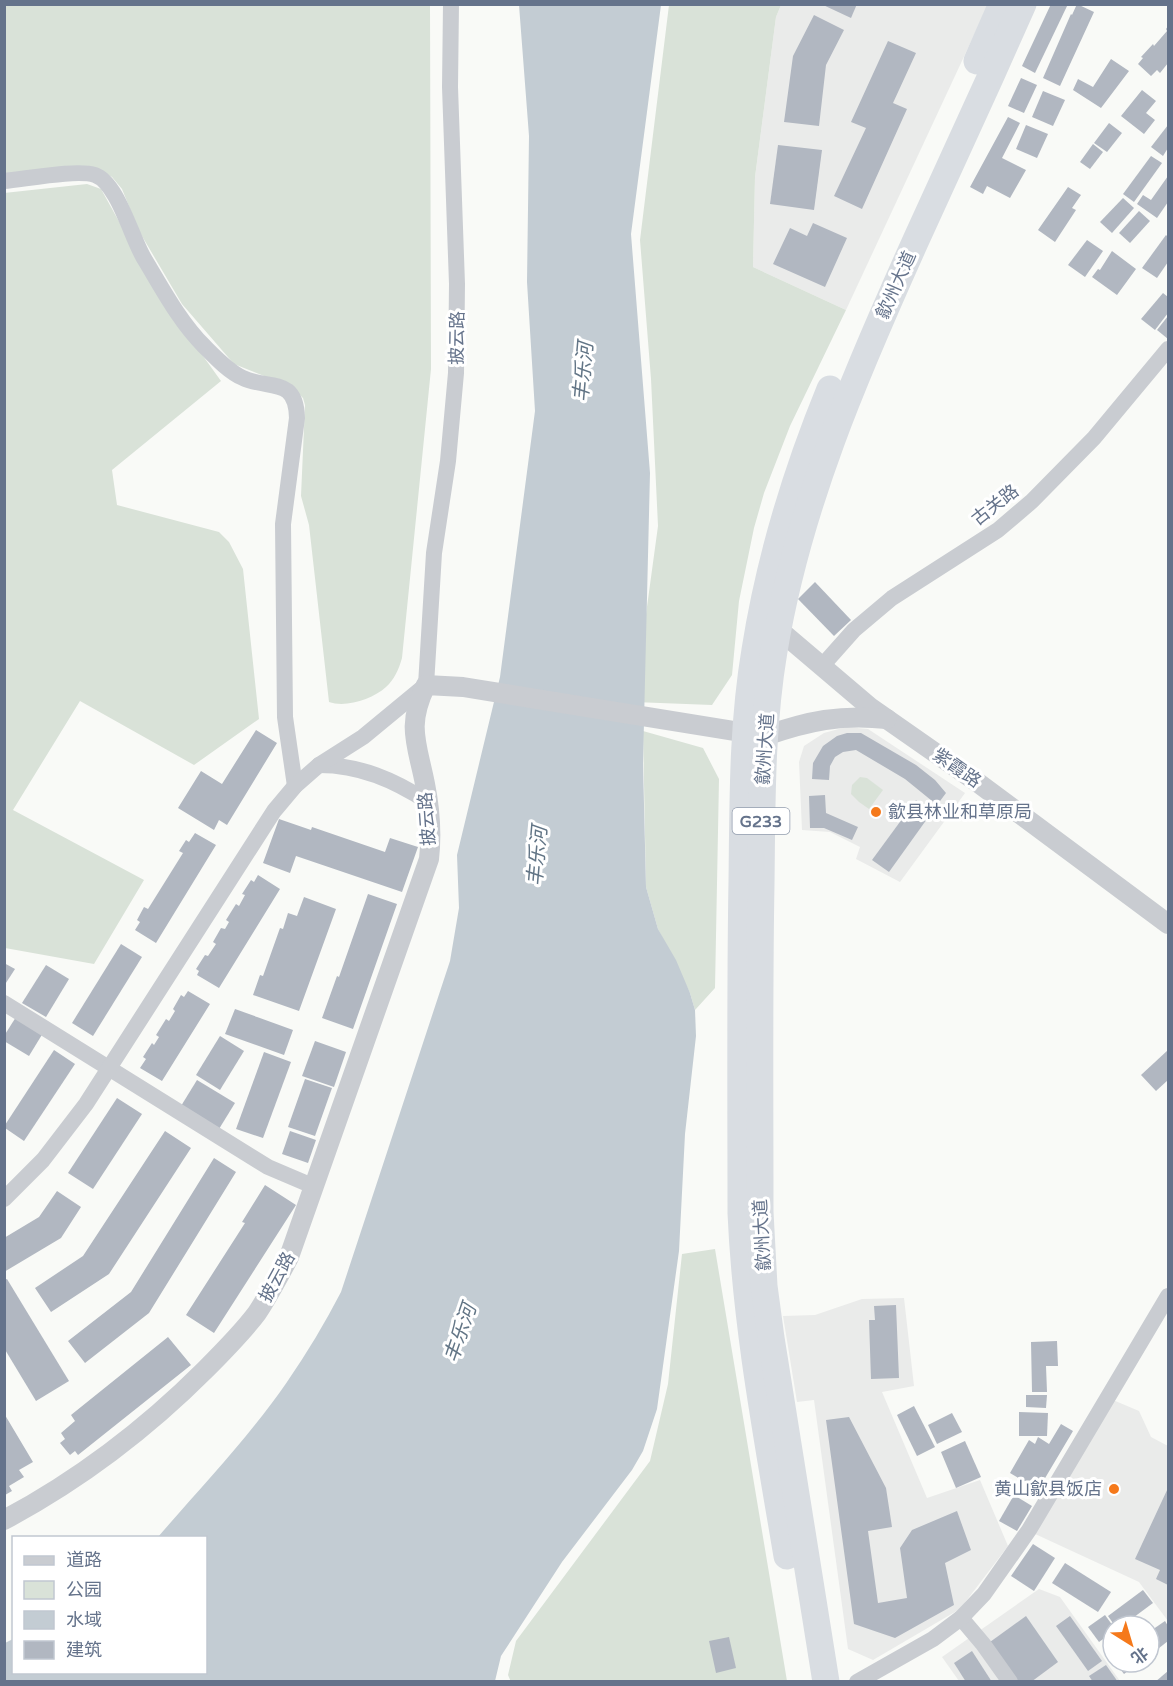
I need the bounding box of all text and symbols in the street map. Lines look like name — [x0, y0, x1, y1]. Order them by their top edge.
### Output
street label: 歙州大道 — [871, 248, 921, 322]
street label: 披云路 — [446, 311, 468, 365]
water label: 丰乐河 — [569, 337, 599, 403]
street label: 古关路 — [967, 480, 1023, 530]
street label: 歙州大道 — [752, 712, 778, 786]
street label: 紫霞路 — [929, 744, 985, 792]
street label: 披云路 — [414, 791, 440, 847]
place label: 歙县林业和草原局 — [888, 801, 1032, 823]
marker: 歙县林业和草原局 — [869, 805, 883, 819]
road number: G233 — [732, 808, 789, 834]
water label: 丰乐河 — [523, 821, 553, 887]
street label: 歙州大道 — [749, 1198, 775, 1272]
street label: 披云路 — [254, 1248, 300, 1306]
water label: 丰乐河 — [440, 1297, 483, 1366]
place label: 黄山歙县饭店 — [994, 1478, 1102, 1500]
marker: 黄山歙县饭店 — [1107, 1482, 1121, 1496]
legend — [12, 1536, 207, 1674]
text: 道路 — [66, 1549, 102, 1571]
text: 公园 — [66, 1579, 102, 1601]
text: 水域 — [66, 1609, 102, 1631]
north arrow — [1101, 1614, 1161, 1674]
text: 建筑 — [66, 1639, 102, 1661]
text: 北 — [1127, 1642, 1152, 1668]

